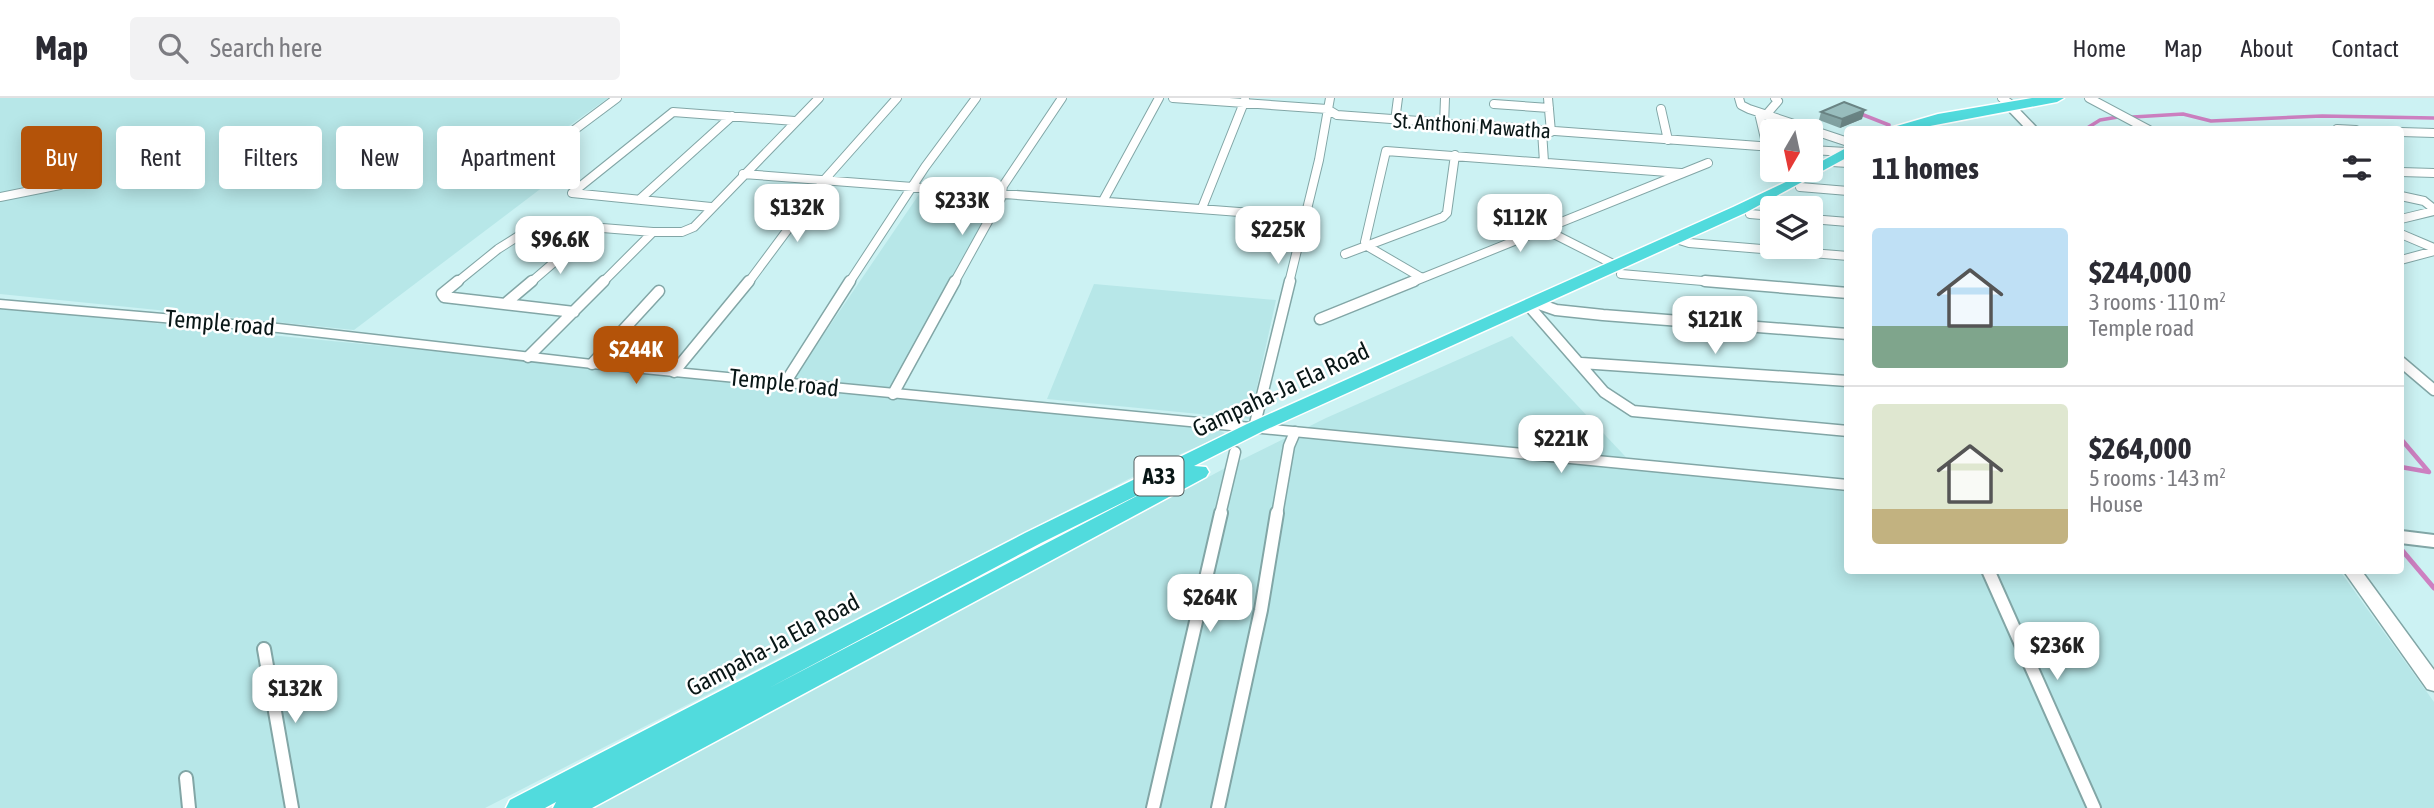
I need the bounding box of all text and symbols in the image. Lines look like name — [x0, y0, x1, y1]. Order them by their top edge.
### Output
search box — [130, 17, 620, 80]
text: Map — [35, 29, 88, 67]
icon: search — [154, 29, 192, 67]
text: Search here — [210, 33, 322, 63]
text: Home — [2072, 35, 2126, 62]
text: Map — [2164, 35, 2202, 62]
text: About — [2240, 35, 2293, 62]
text: Contact — [2331, 35, 2399, 62]
street label: St. Anthoni Mawatha — [1392, 108, 1552, 142]
north arrow — [1760, 119, 1824, 182]
map controls — [1760, 119, 1823, 259]
chip: Buy — [21, 126, 102, 189]
chip: Rent — [116, 126, 205, 189]
chip: Filters — [219, 126, 322, 189]
chip: New — [336, 126, 423, 189]
chip: Apartment — [437, 126, 580, 189]
icon: filters — [2338, 149, 2376, 187]
text: 11 homes — [1872, 151, 1979, 185]
pin: $233K — [913, 178, 1011, 237]
pin: $132K — [748, 184, 846, 244]
text: $233K — [935, 187, 989, 213]
text: $132K — [770, 194, 824, 220]
pin: $112K — [1471, 194, 1569, 254]
button: layers — [1760, 196, 1823, 259]
text: $112K — [1493, 204, 1547, 230]
pin: $225K — [1229, 206, 1327, 266]
pin: $96.6K — [503, 216, 617, 276]
text: $225K — [1251, 216, 1305, 242]
text: $96.6K — [531, 226, 589, 252]
text: $244,000 — [2089, 255, 2192, 289]
icon: home — [1928, 256, 2012, 340]
text: 3 rooms · 110 m² — [2089, 289, 2226, 315]
pin: $121K — [1666, 296, 1764, 356]
street label: Temple road — [164, 304, 276, 341]
text: $121K — [1688, 306, 1742, 332]
text: Temple road — [2089, 315, 2194, 341]
pin: $244K — [587, 327, 685, 386]
text: $244K — [609, 336, 663, 362]
street label: Gampaha-Ja Ela Road — [1188, 337, 1373, 442]
street label: Temple road — [728, 363, 840, 402]
pin: $221K — [1512, 416, 1610, 475]
text: $221K — [1534, 425, 1588, 451]
text: $264,000 — [2089, 431, 2192, 465]
icon: home — [1928, 432, 2012, 516]
road number: A33 — [1134, 456, 1184, 496]
text: 5 rooms · 143 m² — [2089, 465, 2226, 491]
text: House — [2089, 491, 2143, 517]
pin: $264K — [1161, 574, 1259, 634]
text: $264K — [1183, 584, 1237, 610]
street label: Gampaha-Ja Ela Road — [682, 588, 864, 701]
pin: $236K — [2008, 622, 2106, 682]
text: $236K — [2030, 632, 2084, 658]
pin: $132K — [246, 666, 344, 725]
text: $132K — [268, 675, 322, 701]

